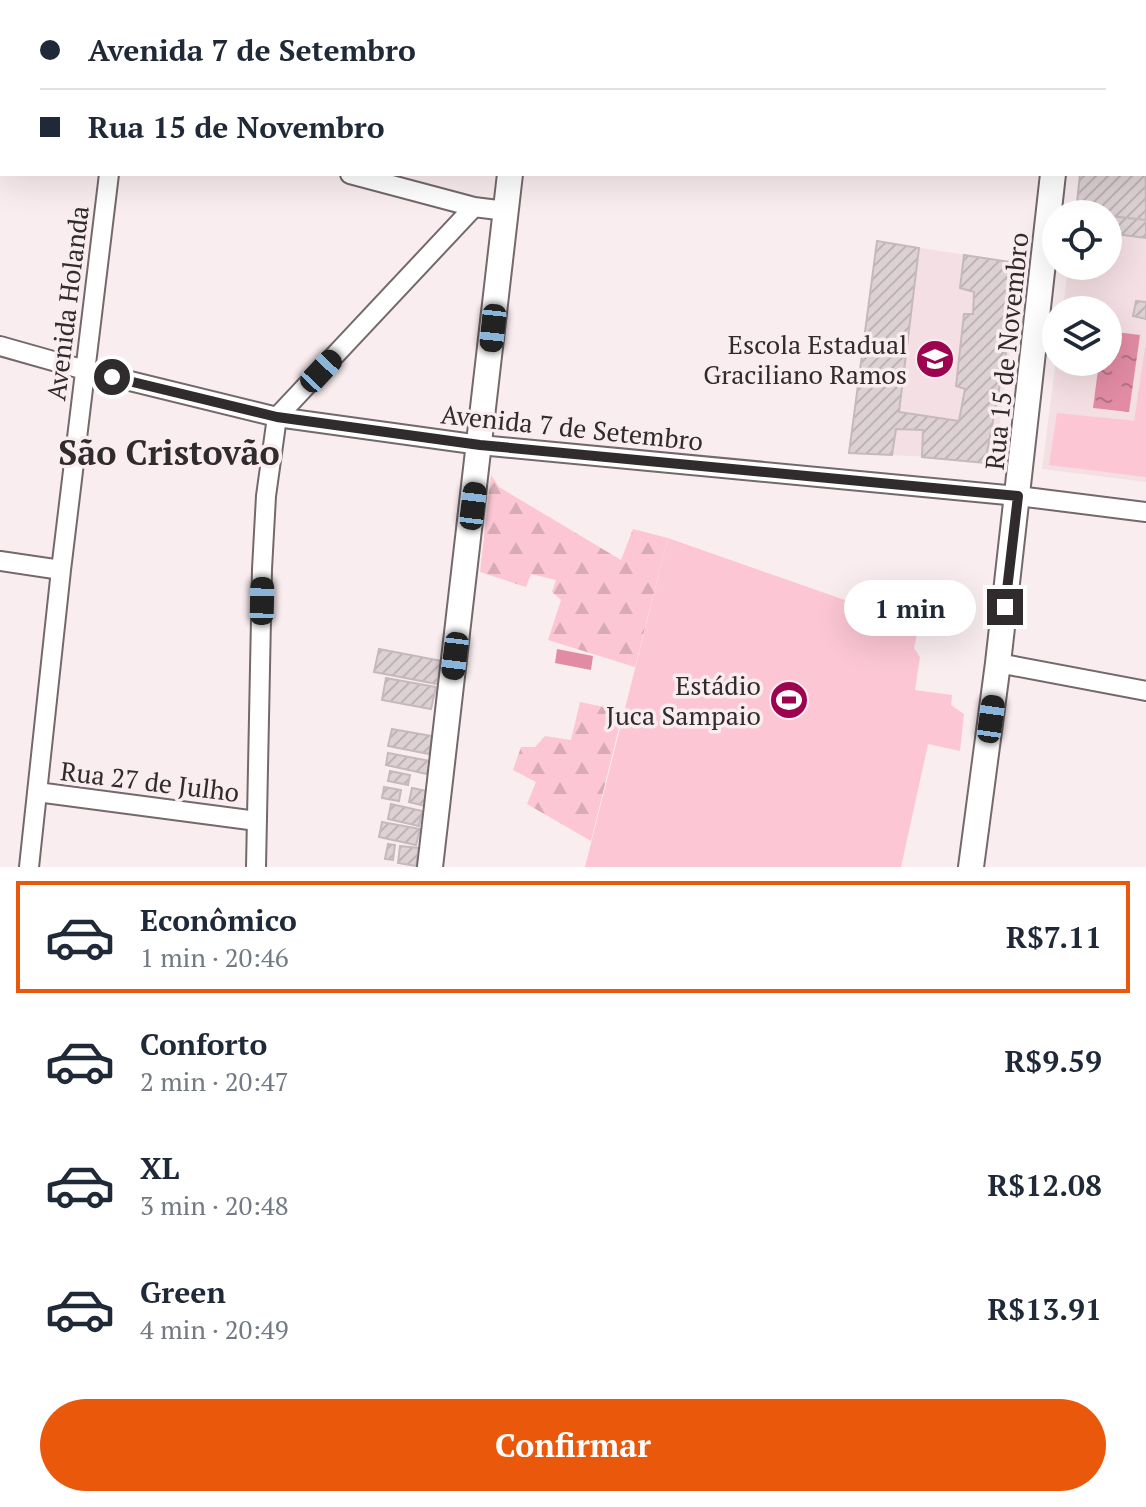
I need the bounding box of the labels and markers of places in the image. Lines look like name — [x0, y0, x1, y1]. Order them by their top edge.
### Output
place label: Escola Estadual Graciliano Ramos — [703, 327, 907, 391]
school or university icon: Escola Estadual Graciliano Ramos — [914, 338, 956, 380]
place label: Estádio Juca Sampaio — [606, 668, 761, 732]
sports icon: Estádio Juca Sampaio — [768, 679, 810, 721]

